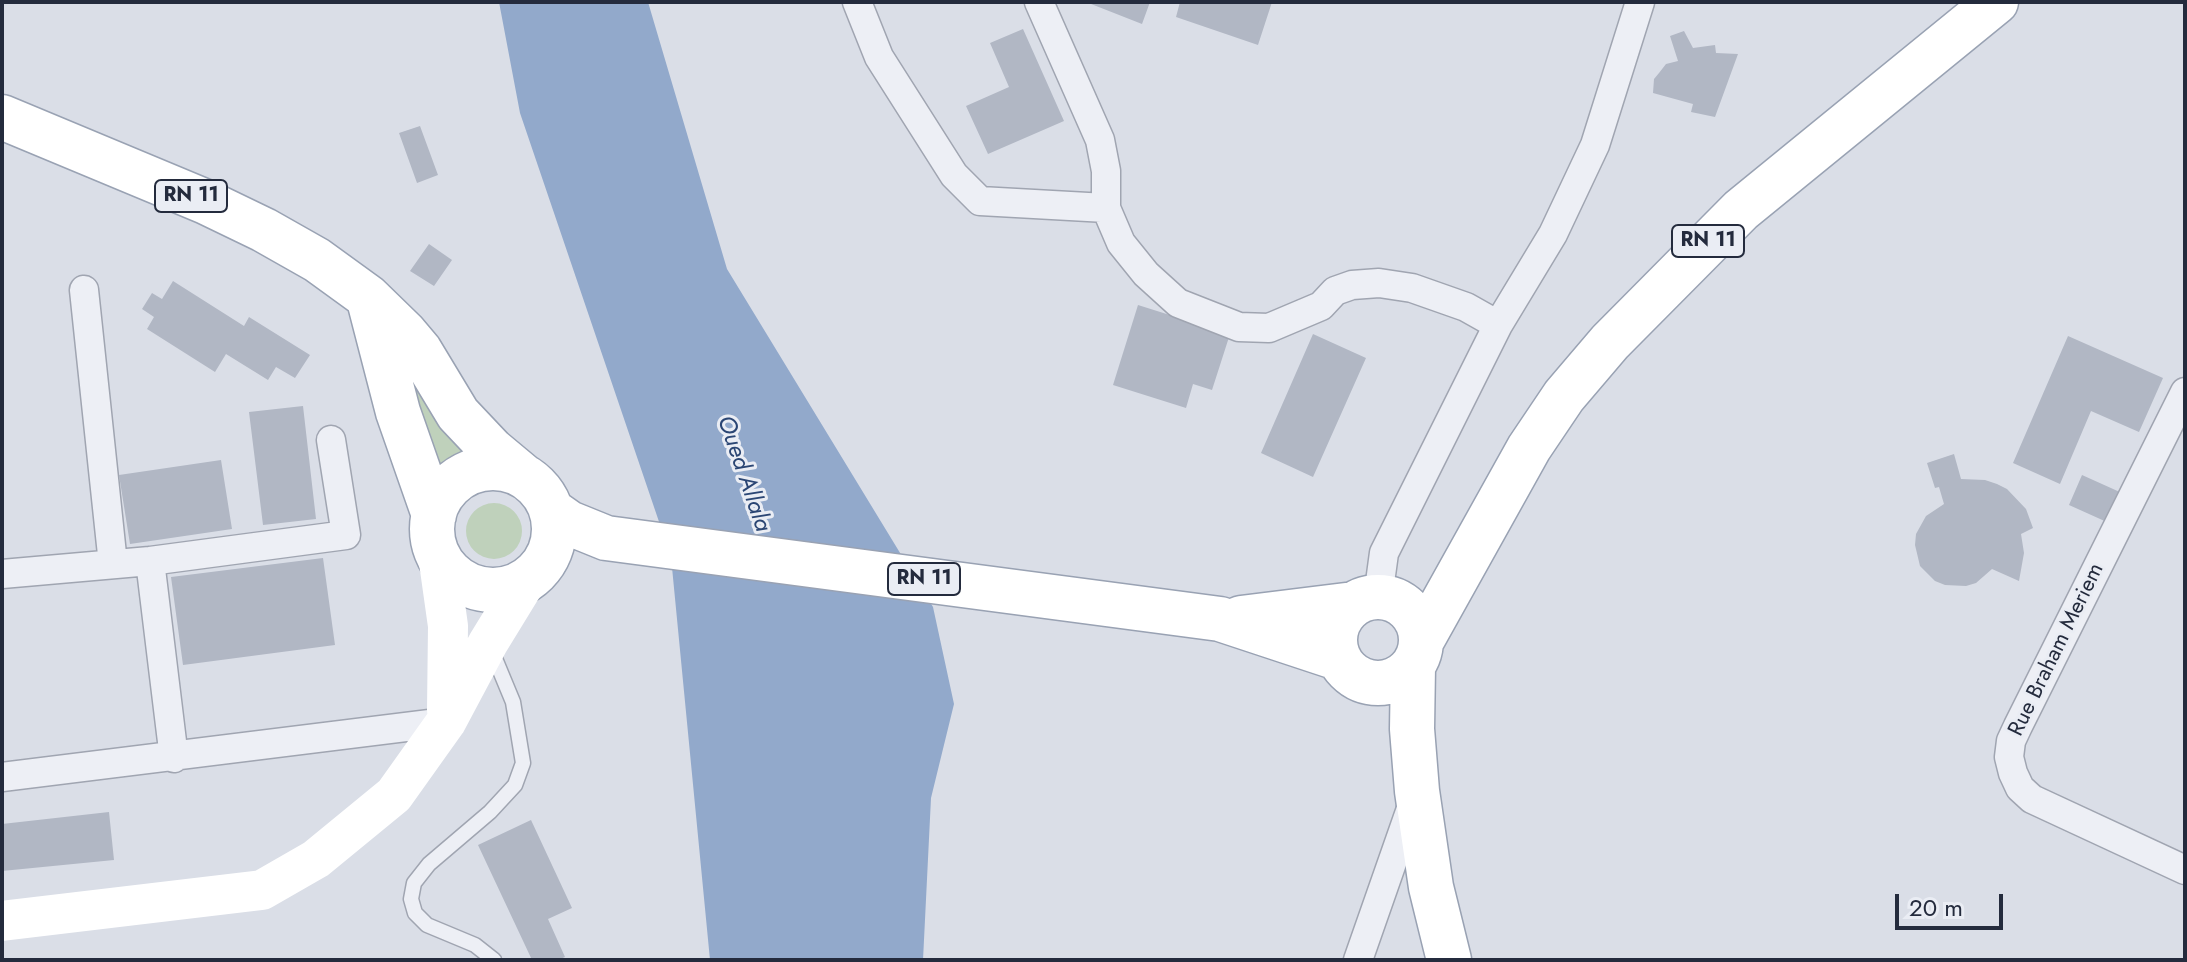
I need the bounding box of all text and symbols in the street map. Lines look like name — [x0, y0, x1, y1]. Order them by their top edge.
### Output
road number: RN 11 — [155, 180, 227, 212]
road number: RN 11 — [1672, 225, 1744, 257]
water label: Oued Allala — [710, 412, 776, 536]
street label: Rue Braham Meriem — [2004, 559, 2110, 741]
road number: RN 11 — [888, 563, 960, 595]
scale bar — [1899, 878, 2007, 928]
text: 20 m — [1909, 890, 1963, 925]

